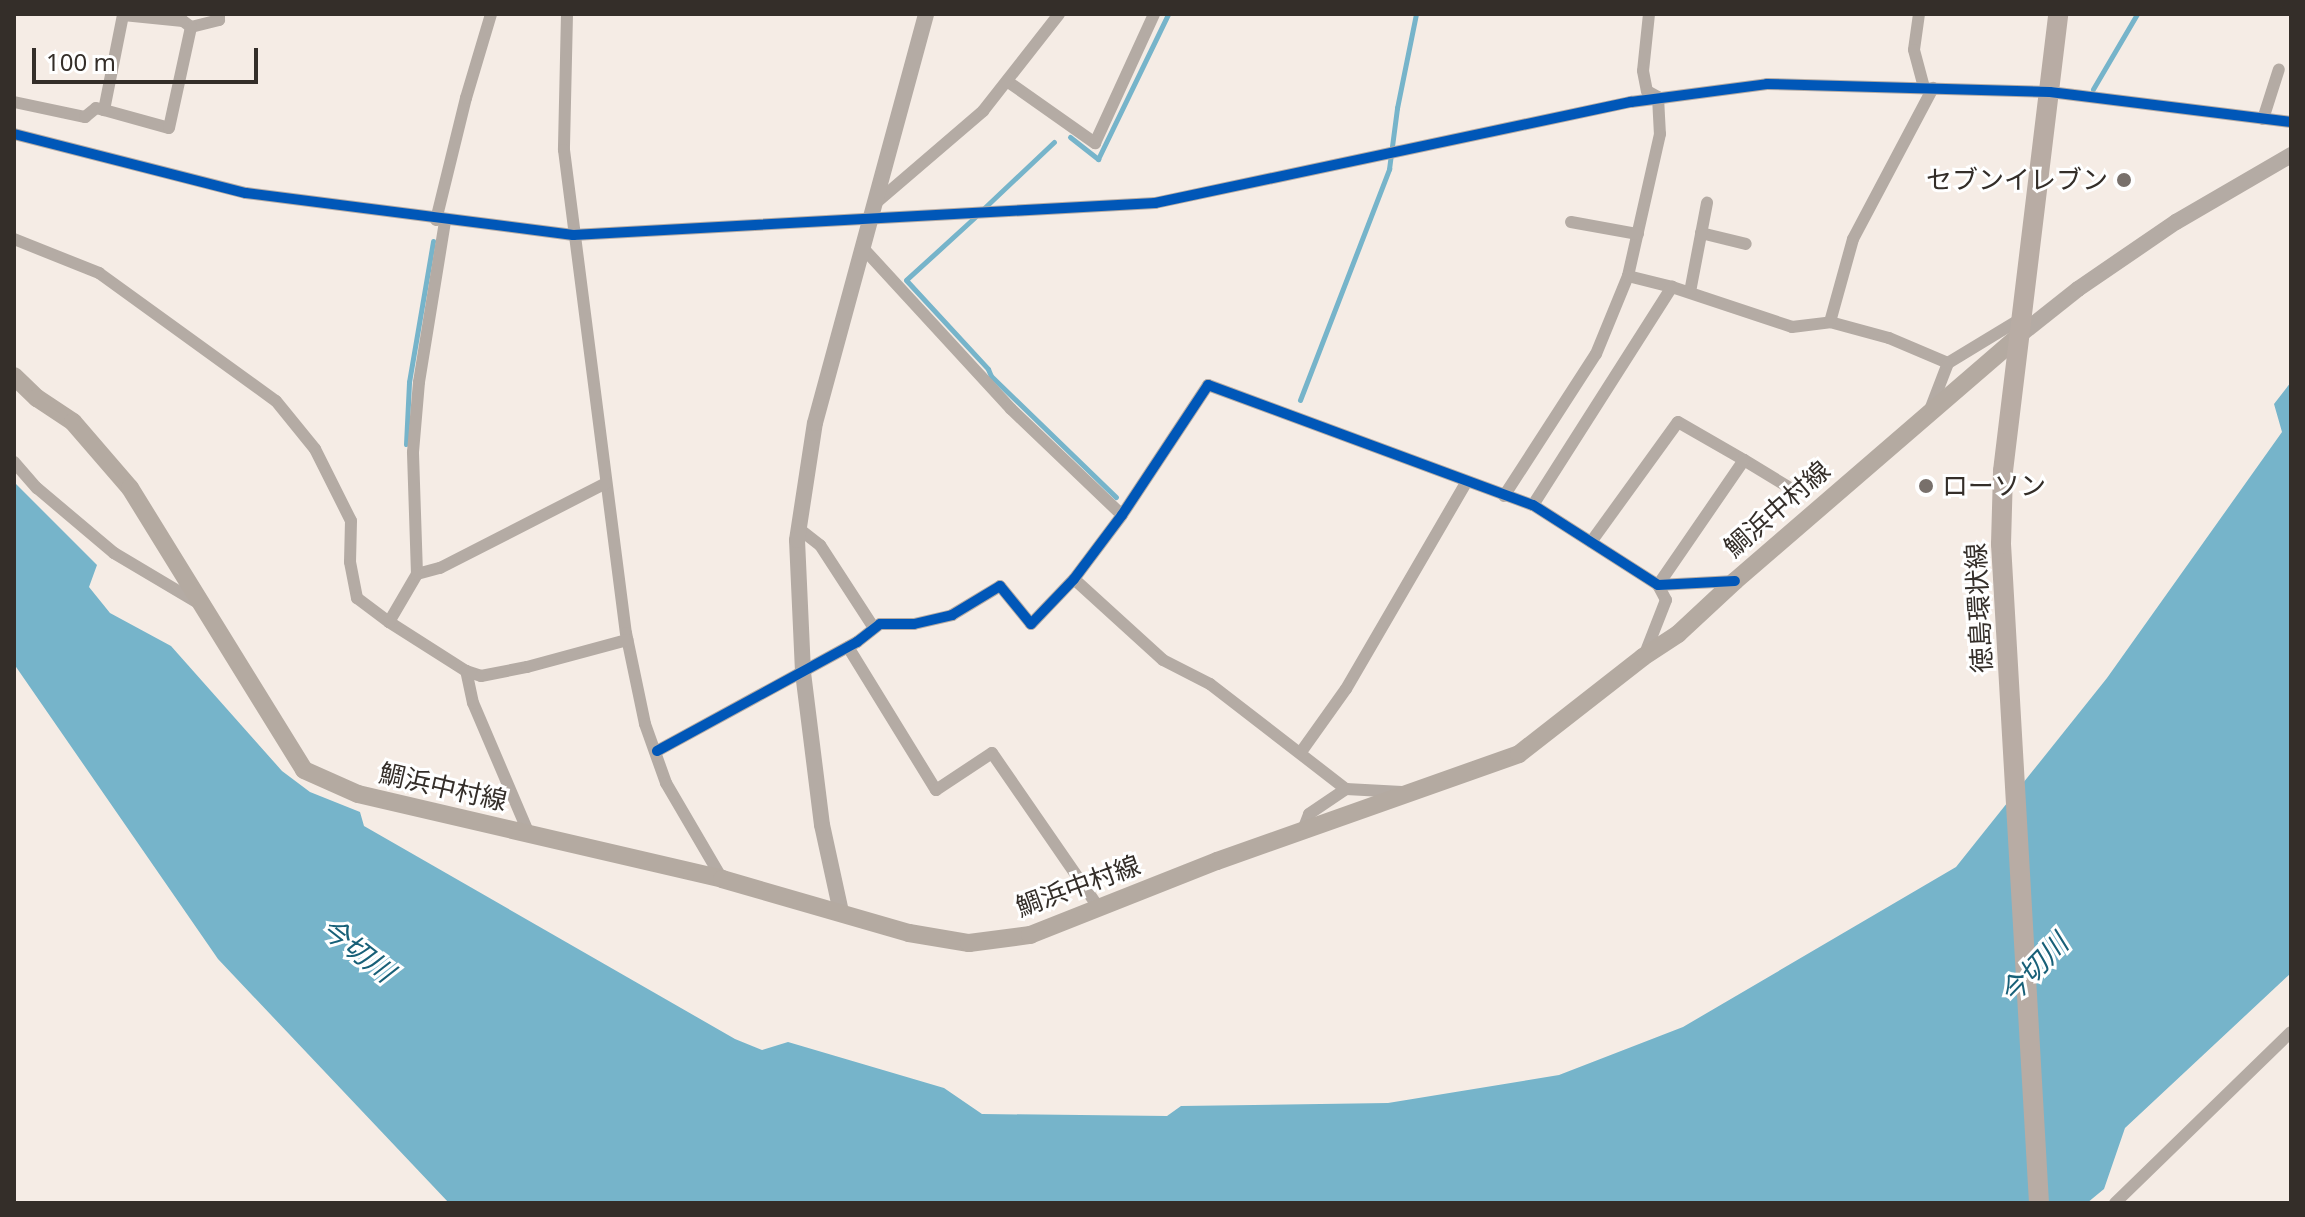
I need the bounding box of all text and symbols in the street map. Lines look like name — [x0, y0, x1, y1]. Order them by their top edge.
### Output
scale bar — [36, 32, 262, 82]
text: 100 m — [46, 45, 116, 78]
place label: セブンイレブン — [1926, 164, 2108, 196]
marker: セブンイレブン — [2115, 171, 2133, 189]
street label: 鯛浜中村線 — [1718, 455, 1836, 563]
place label: ローソン — [1942, 470, 2046, 502]
marker: ローソン — [1917, 477, 1935, 495]
street label: 徳島環状線 — [1960, 542, 1998, 674]
street label: 鯛浜中村線 — [376, 757, 510, 817]
street label: 鯛浜中村線 — [1012, 849, 1144, 923]
water label: 今切川 — [315, 910, 401, 988]
water label: 今切川 — [1992, 926, 2074, 1010]

